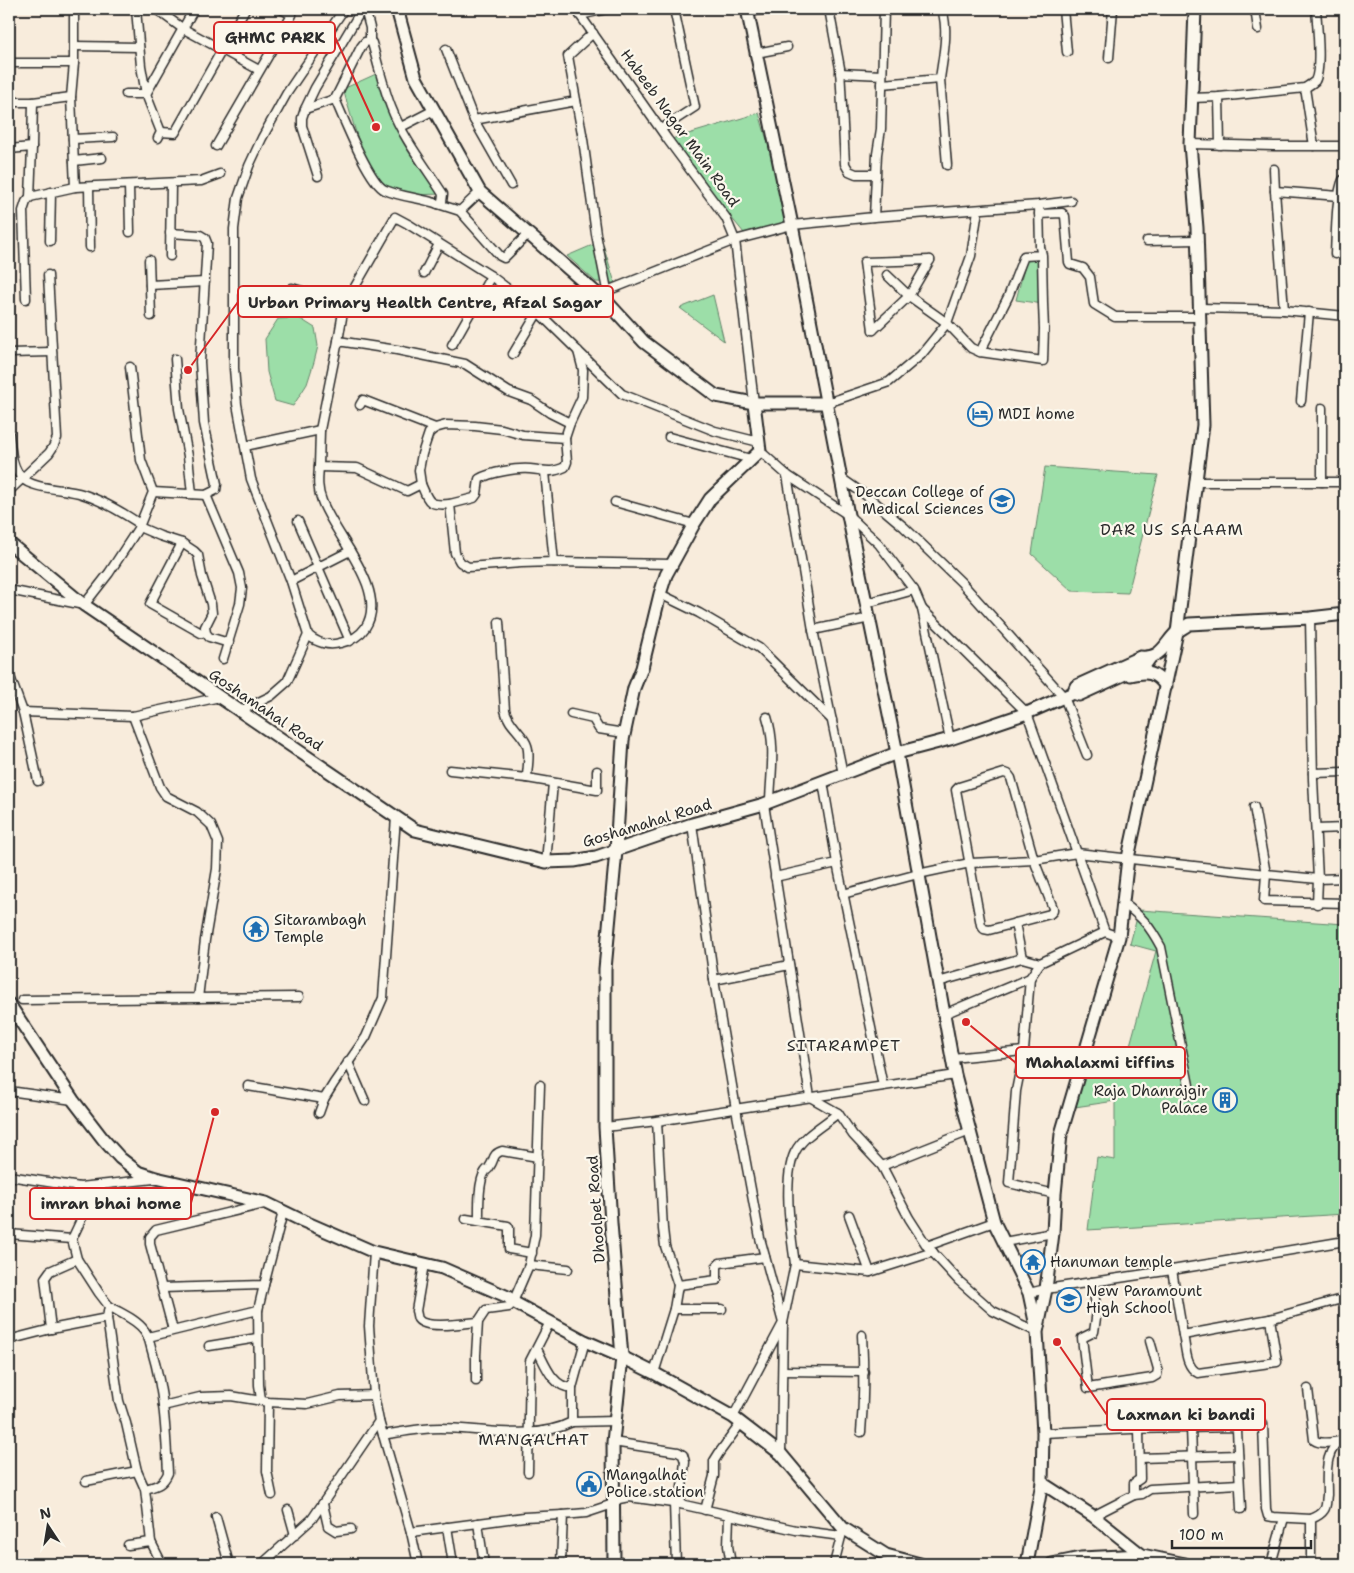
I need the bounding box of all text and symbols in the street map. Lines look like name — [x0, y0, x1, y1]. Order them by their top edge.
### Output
callout: GHMC PARK — [214, 22, 335, 53]
text: GHMC PARK — [225, 27, 325, 48]
street label: Habeeb Nagar Main Road — [616, 45, 744, 211]
callout: Urban Primary Health Centre, Afzal Sagar — [238, 286, 613, 317]
text: Urban Primary Health Centre, Afzal Sagar — [248, 292, 603, 313]
hotel icon: MDI home — [967, 401, 993, 427]
place label: MDI home — [998, 404, 1075, 424]
place label: Deccan College of Medical Sciences — [855, 482, 985, 519]
school or university icon: Deccan College of Medical Sciences — [989, 488, 1015, 514]
district label: DAR US SALAAM — [1100, 519, 1244, 540]
street label: Goshamahal Road — [205, 664, 328, 756]
street label: Goshamahal Road — [580, 794, 714, 852]
place label: Sitarambagh Temple — [274, 910, 367, 947]
temple icon: Sitarambagh Temple — [243, 916, 269, 942]
district label: SITARAMPET — [787, 1035, 901, 1056]
callout: Mahalaxmi tiffins — [1016, 1047, 1185, 1078]
text: Mahalaxmi tiffins — [1025, 1052, 1175, 1073]
place label: Raja Dhanrajgir Palace — [1094, 1081, 1208, 1118]
building icon: Raja Dhanrajgir Palace — [1212, 1087, 1238, 1113]
street label: Dhoolpet Road — [582, 1154, 610, 1263]
callout: imran bhai home — [30, 1188, 191, 1219]
text: imran bhai home — [40, 1193, 182, 1214]
temple icon: Hanuman temple — [1020, 1249, 1046, 1275]
place label: Hanuman temple — [1050, 1252, 1173, 1272]
place label: New Paramount High School — [1086, 1281, 1202, 1318]
school or university icon: New Paramount High School — [1056, 1287, 1082, 1313]
callout: Laxman ki bandi — [1107, 1399, 1265, 1430]
text: Laxman ki bandi — [1117, 1404, 1255, 1425]
district label: MANGALHAT — [478, 1429, 590, 1450]
place label: Mangalhat Police station — [606, 1465, 704, 1502]
public building icon: Mangalhat Police station — [576, 1471, 602, 1497]
north arrow — [22, 1500, 72, 1550]
text: N — [38, 1503, 53, 1523]
scale bar — [1172, 1518, 1310, 1550]
text: 100 m — [1179, 1525, 1224, 1545]

